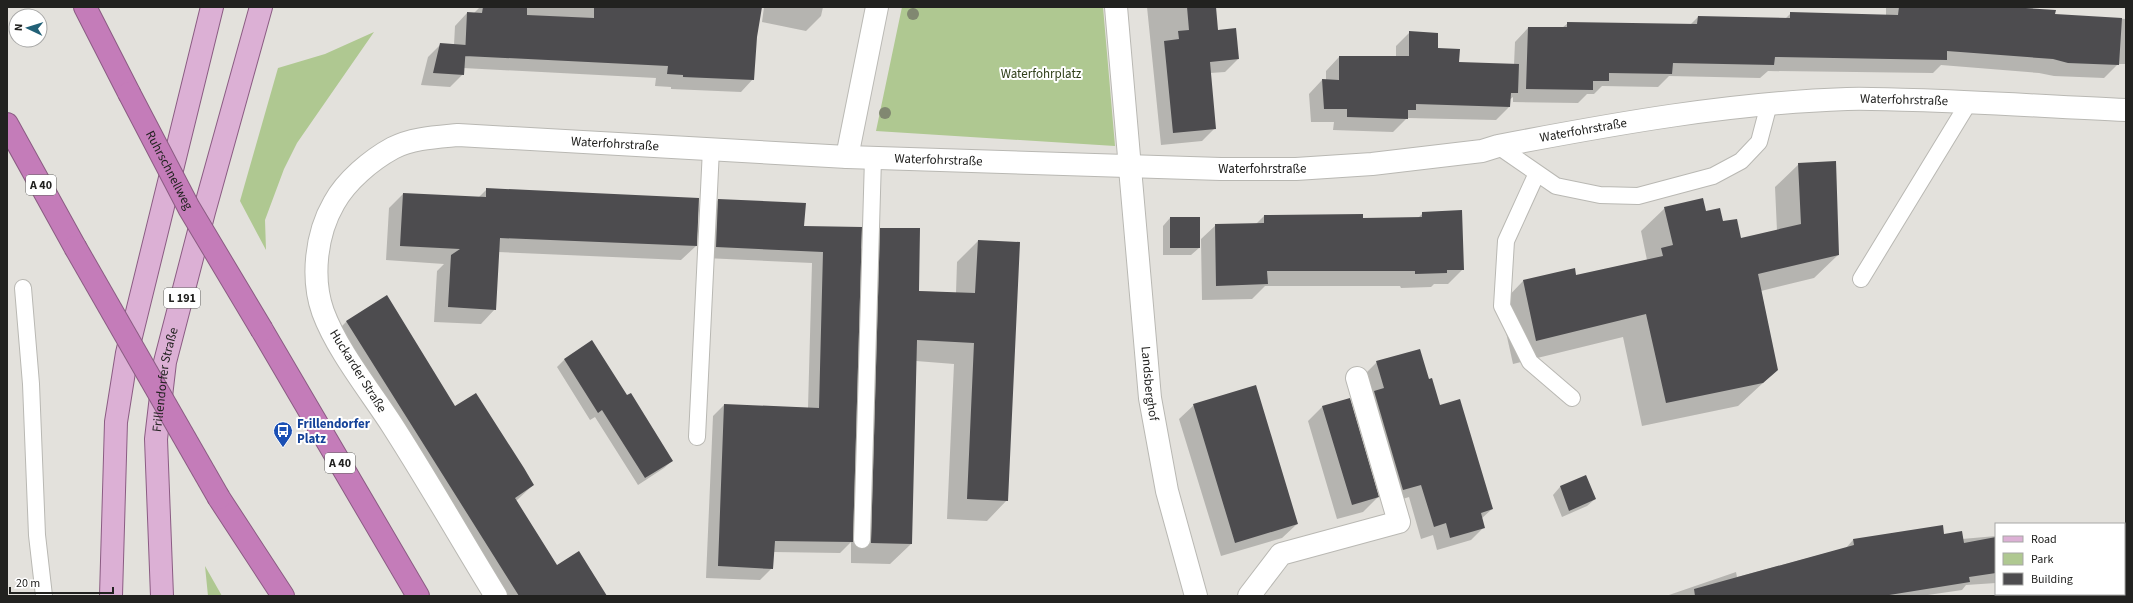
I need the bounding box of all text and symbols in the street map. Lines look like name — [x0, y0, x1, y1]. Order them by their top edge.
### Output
north arrow — [8, 8, 48, 48]
text: N — [11, 23, 26, 32]
park label: Waterfohrplatz — [1001, 65, 1082, 83]
street label: Waterfohrstraße — [1860, 90, 1949, 110]
street label: Waterfohrstraße — [1538, 114, 1628, 147]
street label: Ruhrschnellweg — [141, 127, 198, 213]
street label: Waterfohrstraße — [570, 132, 659, 155]
street label: Waterfohrstraße — [894, 150, 983, 170]
street label: Waterfohrstraße — [1218, 159, 1307, 178]
road number: A 40 — [26, 175, 56, 195]
road number: L 191 — [164, 288, 200, 308]
street label: Frillendorfer Straße — [148, 326, 183, 433]
street label: Huckarder Straße — [325, 326, 391, 416]
street label: Landsberghof — [1137, 345, 1163, 424]
place label: Frillendorfer Platz — [297, 415, 371, 448]
bus stop icon: Frillendorfer Platz — [272, 420, 294, 448]
road number: A 40 — [325, 453, 355, 473]
legend — [1995, 523, 2125, 595]
text: Road — [2031, 531, 2057, 548]
text: Park — [2031, 551, 2053, 568]
scale bar — [10, 569, 113, 595]
text: Building — [2031, 571, 2073, 588]
text: 20 m — [16, 575, 40, 592]

